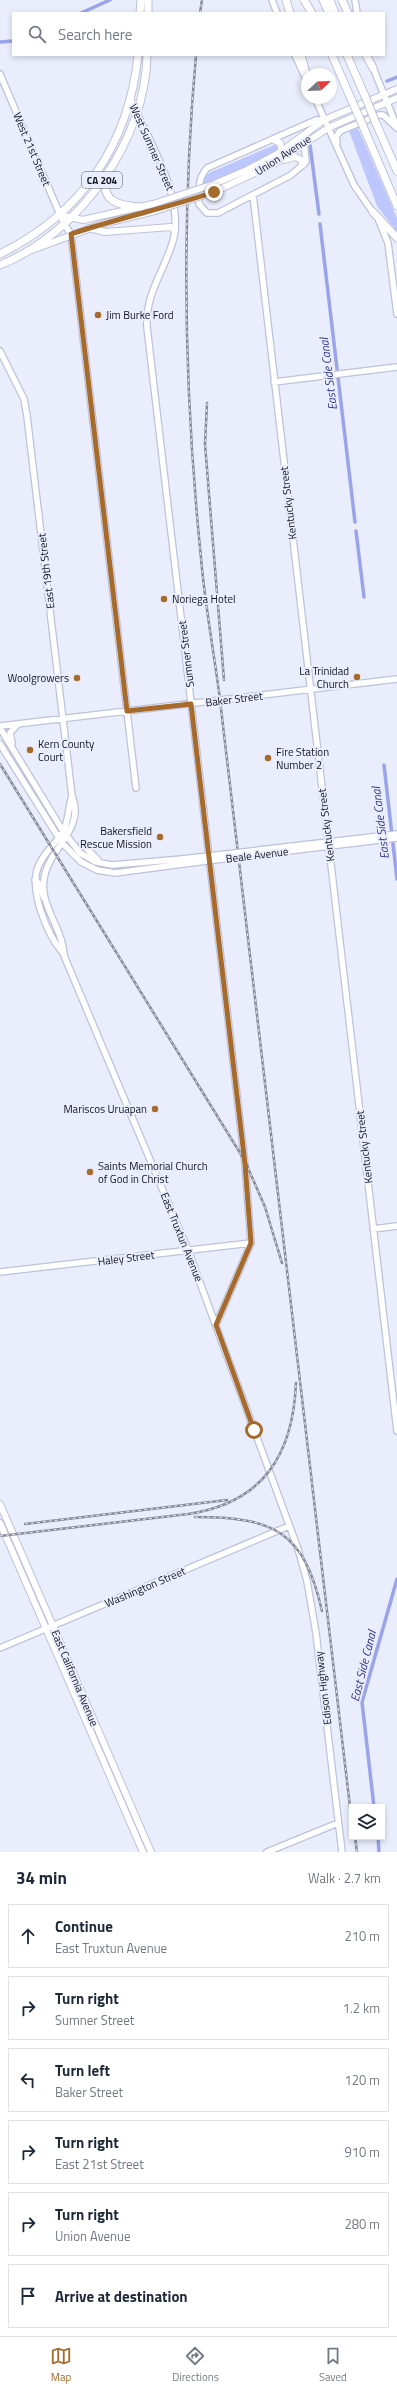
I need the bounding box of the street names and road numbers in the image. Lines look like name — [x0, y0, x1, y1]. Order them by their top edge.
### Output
street label: West Sumner Street — [126, 101, 178, 193]
street label: West 21st Street — [9, 110, 55, 188]
street label: Union Avenue — [252, 131, 315, 179]
road number: CA 204 — [82, 172, 122, 188]
street label: Kentucky Street — [276, 465, 300, 540]
street label: East 19th Street — [33, 532, 59, 610]
street label: Sumner Street — [174, 620, 198, 688]
street label: Baker Street — [204, 688, 264, 710]
street label: Kentucky Street — [314, 787, 338, 862]
street label: Beale Avenue — [225, 843, 290, 867]
street label: Kentucky Street — [352, 1109, 376, 1184]
street label: East Truxtun Avenue — [157, 1190, 207, 1284]
street label: Haley Street — [97, 1247, 155, 1269]
street label: Washington Street — [102, 1563, 188, 1611]
street label: East California Avenue — [47, 1627, 103, 1729]
street label: Edison Highway — [310, 1650, 335, 1726]

